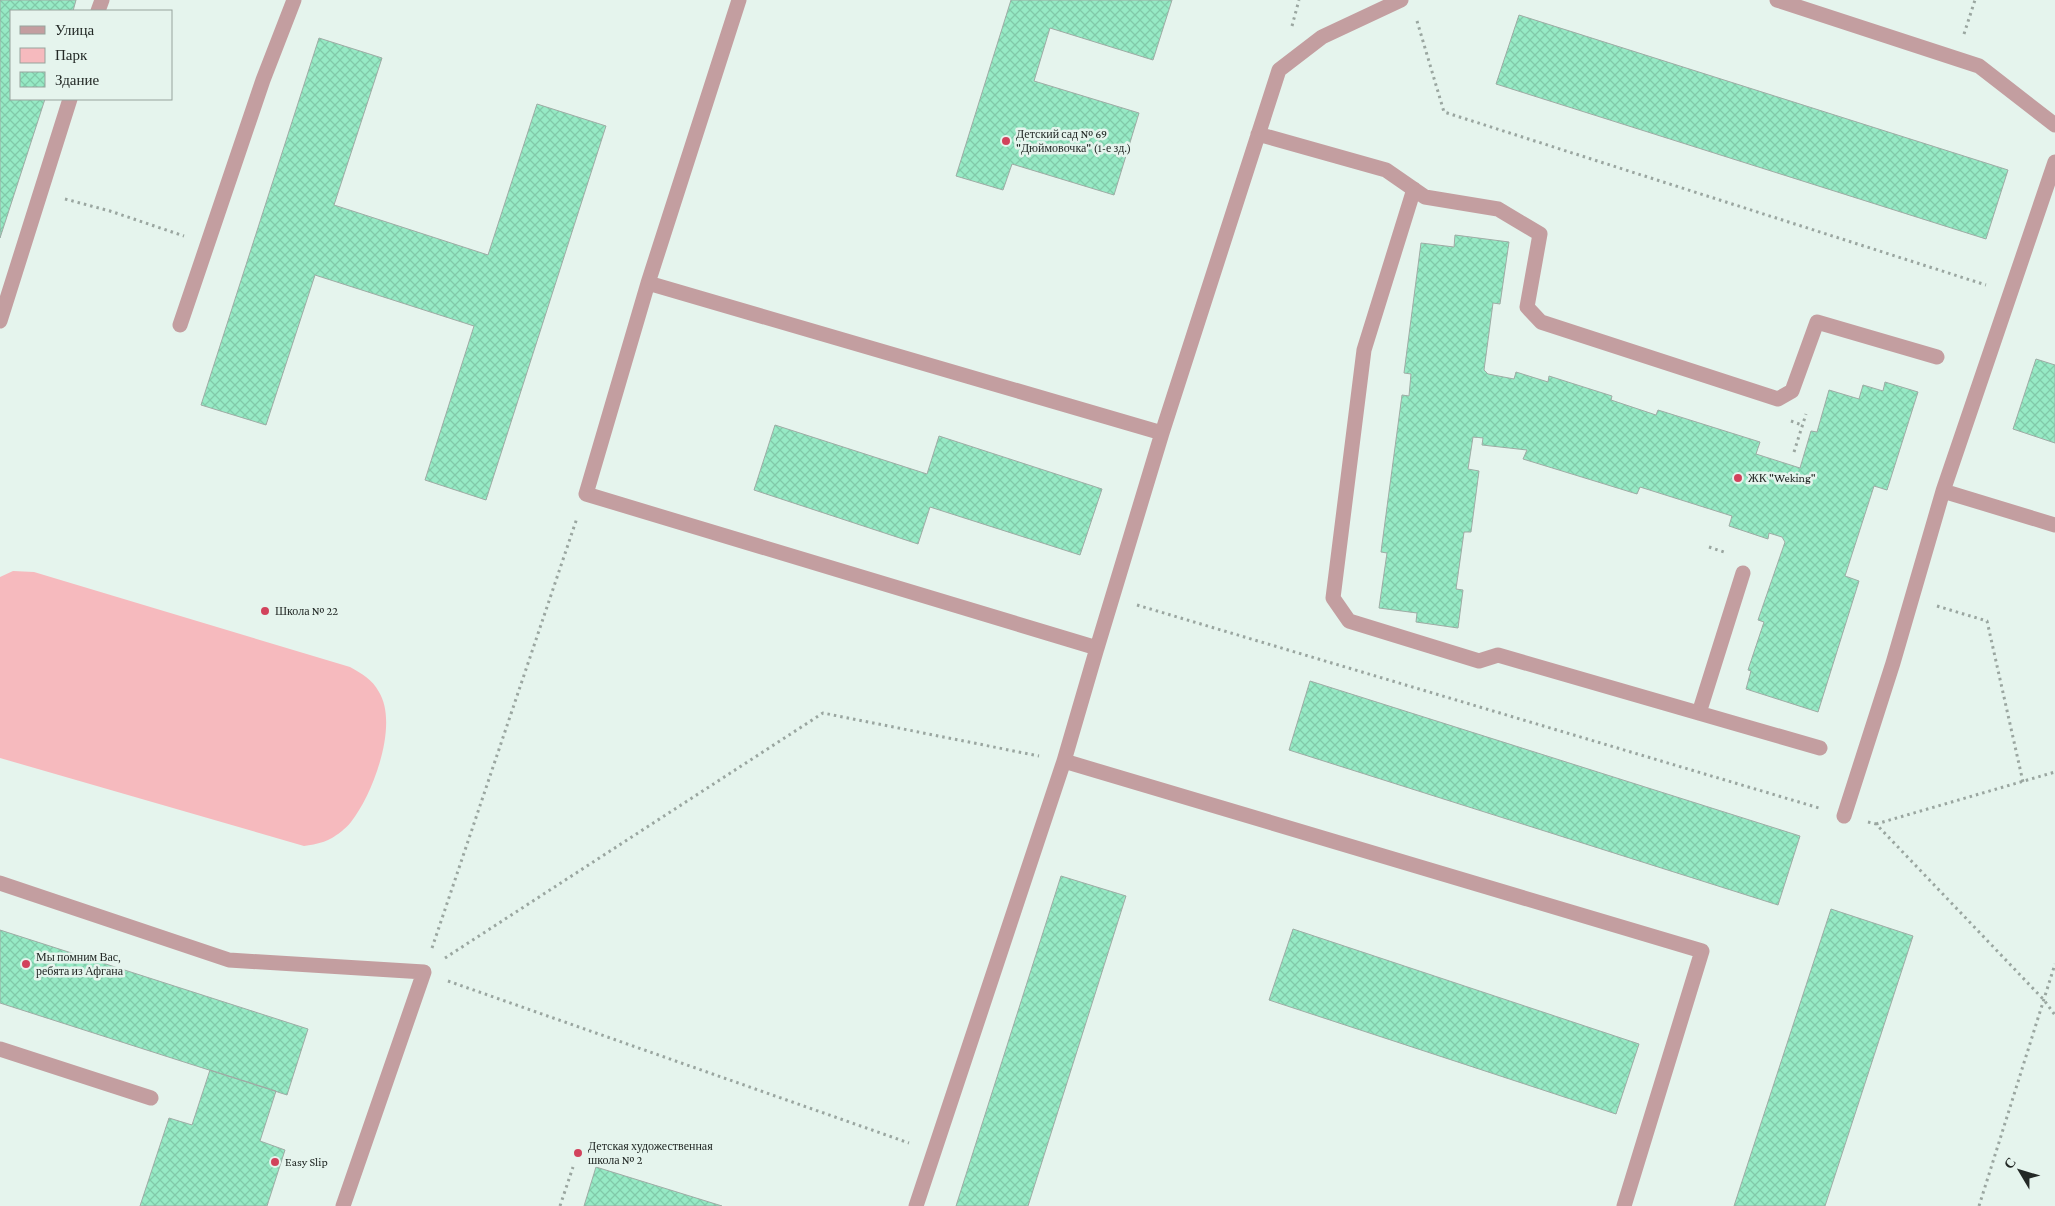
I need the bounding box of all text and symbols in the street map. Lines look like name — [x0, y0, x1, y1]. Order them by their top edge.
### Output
legend — [10, 10, 172, 100]
text: Улица — [55, 22, 94, 38]
text: Парк — [55, 47, 88, 63]
text: Здание — [55, 72, 99, 88]
place label: Детский сад № 69 "Дюймовочка" (1-е зд.) — [1016, 127, 1131, 155]
marker: Детский сад № 69 "Дюймовочка" (1-е зд.) — [1000, 135, 1012, 147]
place label: ЖК "Weking" — [1748, 471, 1816, 485]
marker: ЖК "Weking" — [1732, 472, 1744, 484]
place label: Школа № 22 — [275, 604, 338, 618]
marker: Школа № 22 — [259, 605, 271, 617]
place label: Мы помним Вас, ребята из Афгана — [36, 950, 124, 978]
marker: Мы помним Вас, ребята из Афгана — [20, 958, 32, 970]
place label: Детская художественная школа № 2 — [588, 1139, 713, 1167]
north arrow — [1995, 1146, 2045, 1196]
marker: Детская художественная школа № 2 — [572, 1147, 584, 1159]
text: С — [2000, 1154, 2019, 1172]
place label: Easy Slip — [285, 1155, 328, 1169]
marker: Easy Slip — [269, 1156, 281, 1168]

